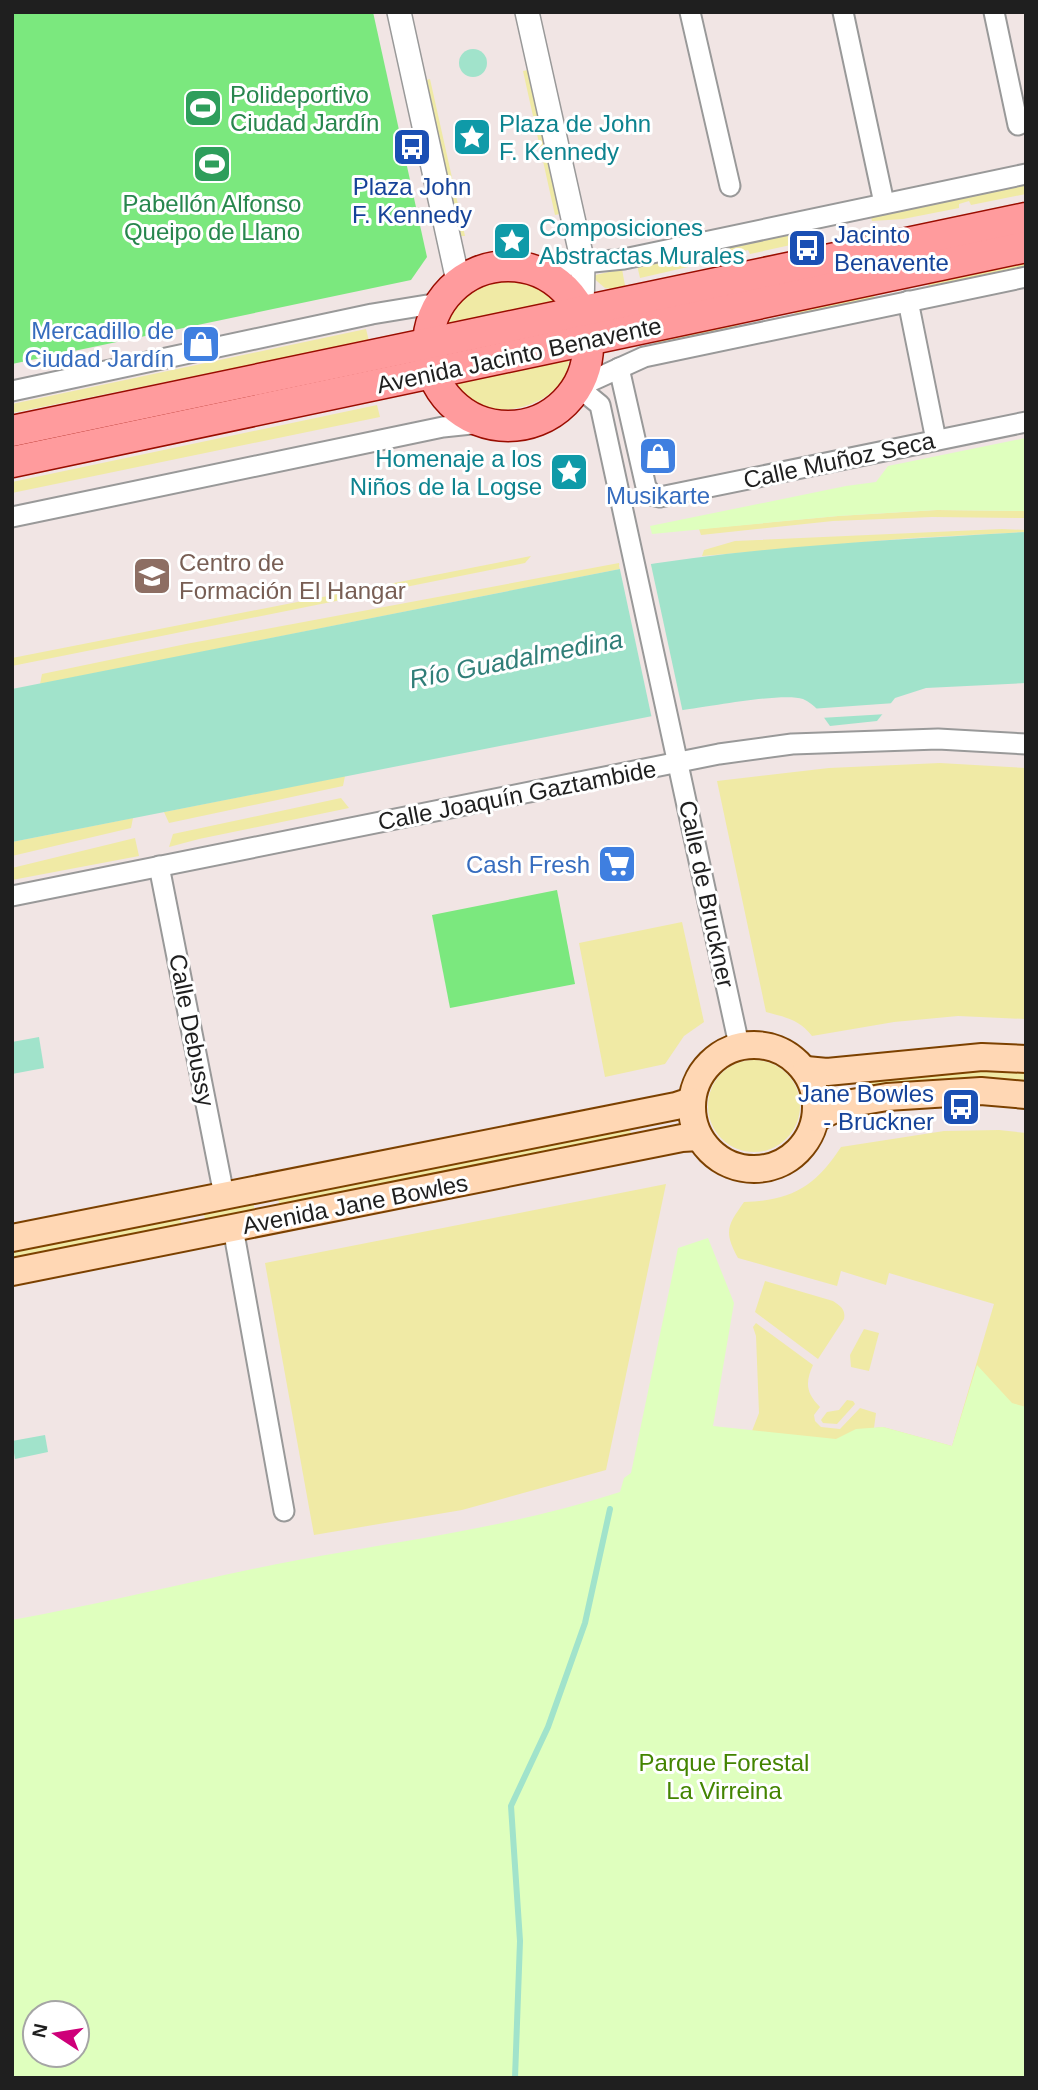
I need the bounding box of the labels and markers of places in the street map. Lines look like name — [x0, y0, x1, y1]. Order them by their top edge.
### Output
place label: Polideportivo Ciudad Jardín — [230, 81, 379, 136]
sports icon: Polideportivo Ciudad Jardín — [182, 87, 224, 129]
place label: Plaza de John F. Kennedy — [499, 110, 651, 165]
place icon: Plaza de John F. Kennedy — [451, 116, 493, 158]
bus stop icon: Plaza John F. Kennedy — [391, 126, 433, 168]
sports icon: Pabellón Alfonso Queipo de Llano — [191, 143, 233, 185]
place label: Plaza John F. Kennedy — [352, 173, 472, 228]
place label: Pabellón Alfonso Queipo de Llano — [123, 190, 301, 245]
place label: Composiciones Abstractas Murales — [539, 214, 744, 269]
place icon: Composiciones Abstractas Murales — [491, 220, 533, 262]
place label: Jacinto Benavente — [834, 221, 949, 276]
bus stop icon: Jacinto Benavente — [786, 227, 828, 269]
place label: Mercadillo de Ciudad Jardín — [25, 317, 174, 372]
shop icon: Mercadillo de Ciudad Jardín — [180, 323, 222, 365]
shop icon: Musikarte — [637, 435, 679, 477]
place label: Homenaje a los Niños de la Logse — [350, 445, 542, 500]
place icon: Homenaje a los Niños de la Logse — [548, 451, 590, 493]
place label: Musikarte — [606, 482, 710, 509]
place label: Centro de Formación El Hangar — [179, 549, 406, 604]
school or university icon: Centro de Formación El Hangar — [131, 555, 173, 597]
supermarket icon: Cash Fresh — [596, 843, 638, 885]
place label: Cash Fresh — [466, 851, 590, 878]
place label: Jane Bowles - Bruckner — [798, 1080, 934, 1135]
bus stop icon: Jane Bowles - Bruckner — [940, 1086, 982, 1128]

